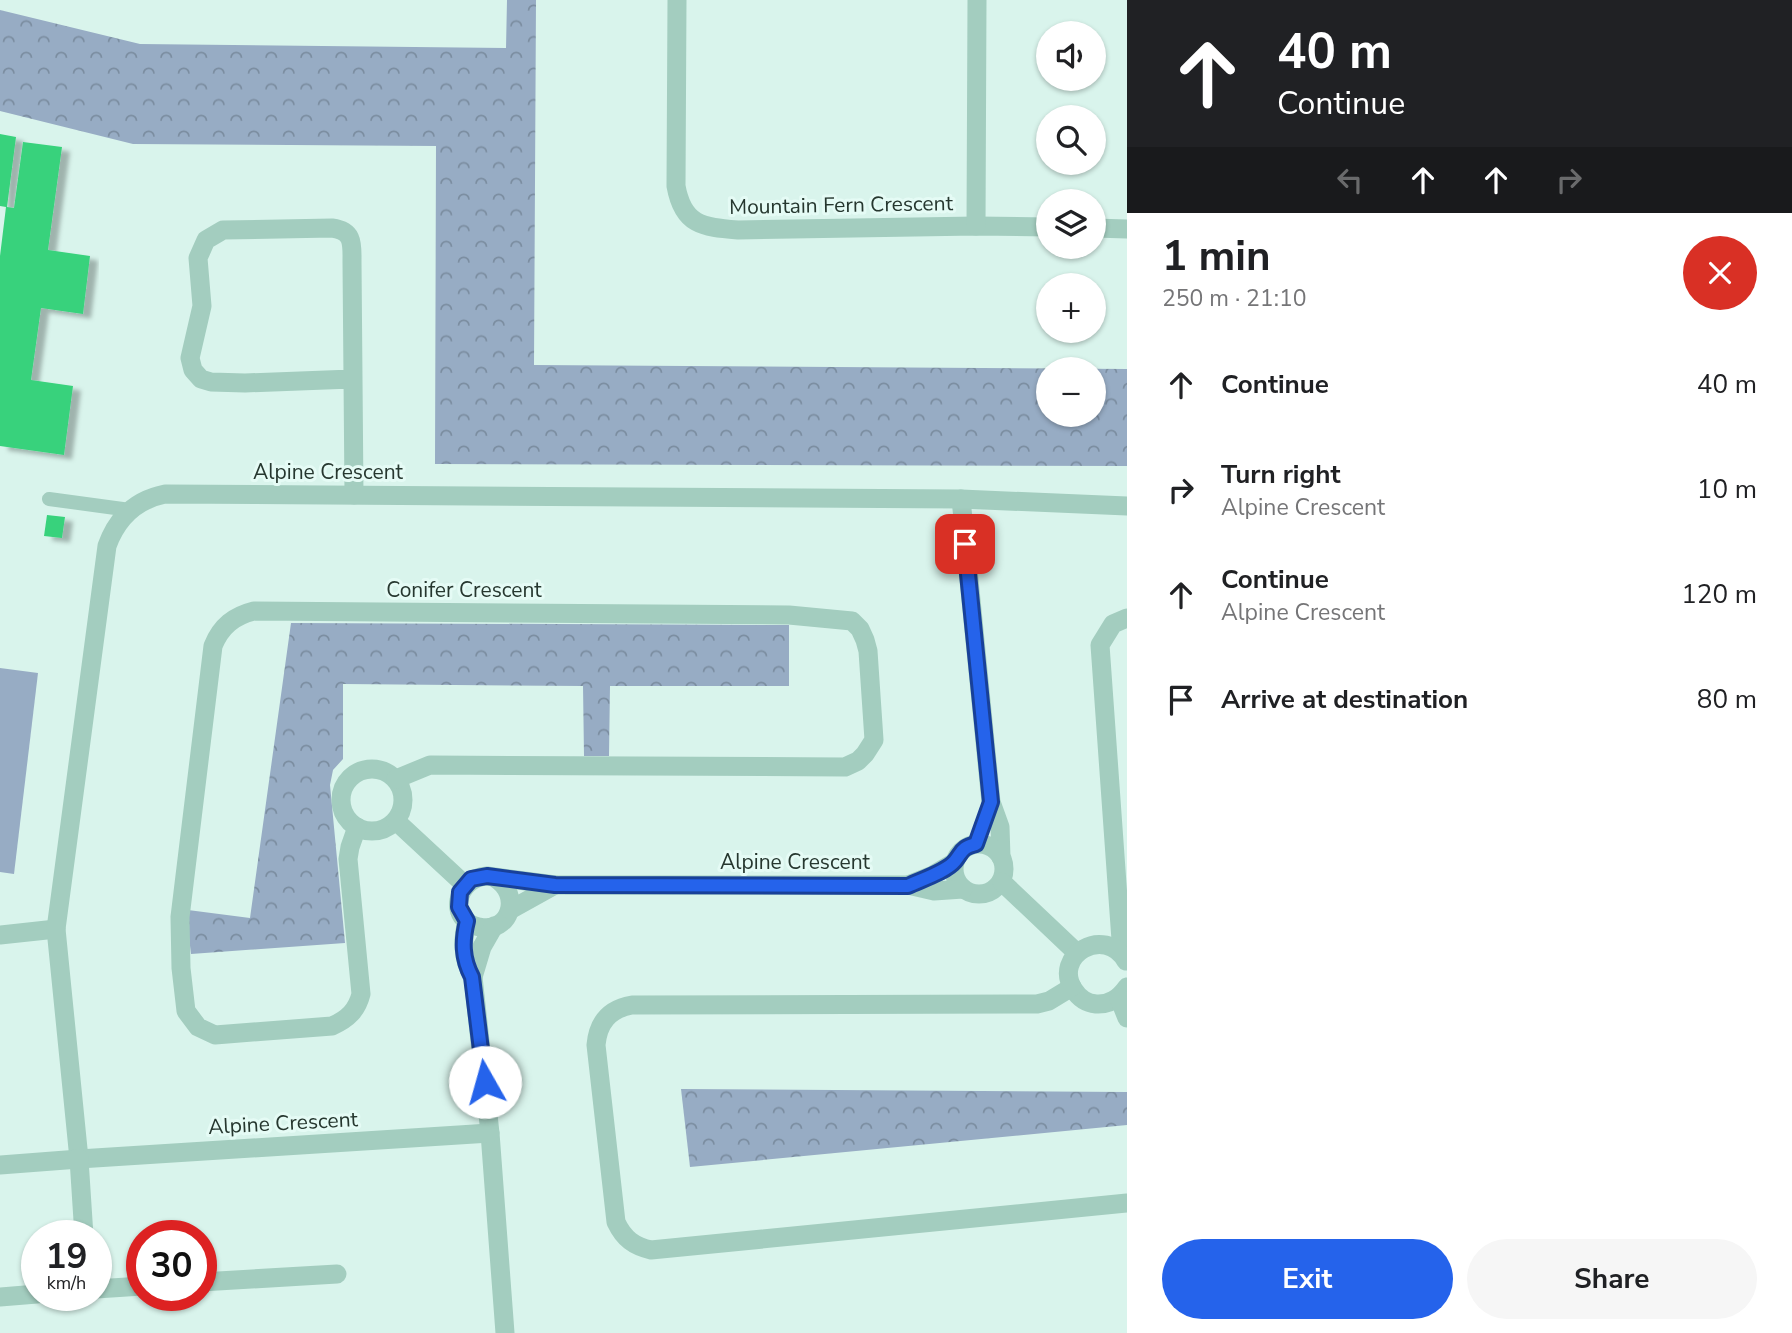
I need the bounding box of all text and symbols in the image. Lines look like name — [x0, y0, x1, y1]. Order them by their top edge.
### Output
text: 40 m — [1277, 18, 1392, 85]
map controls — [1036, 21, 1106, 427]
button: sound — [1036, 21, 1106, 91]
icon: ahead — [1162, 28, 1253, 119]
text: Continue — [1277, 82, 1405, 125]
button: search — [1036, 105, 1106, 175]
icon: left — [1331, 161, 1369, 199]
icon: ahead — [1404, 161, 1442, 199]
icon: ahead — [1477, 161, 1515, 199]
icon: right — [1550, 161, 1588, 199]
street label: Mountain Fern Crescent — [729, 189, 954, 221]
button: layers — [1036, 189, 1106, 259]
text: 1 min — [1162, 228, 1271, 285]
button: close — [1683, 236, 1757, 310]
button: + — [1036, 273, 1106, 343]
text: 250 m · 21:10 — [1162, 283, 1307, 314]
button: − — [1036, 357, 1106, 427]
icon: ahead — [1162, 366, 1200, 404]
text: Continue — [1221, 367, 1329, 402]
text: 40 m — [1697, 367, 1757, 402]
text: Turn right — [1221, 457, 1340, 492]
street label: Alpine Crescent — [253, 458, 404, 486]
icon: right — [1162, 471, 1200, 509]
text: 10 m — [1697, 472, 1757, 507]
text: Alpine Crescent — [1221, 492, 1385, 523]
pin — [935, 514, 995, 574]
icon: arrive — [946, 525, 984, 563]
text: Continue — [1221, 562, 1329, 597]
street label: Conifer Crescent — [386, 576, 542, 604]
icon: ahead — [1162, 576, 1200, 614]
text: 120 m — [1681, 577, 1757, 612]
text: Alpine Crescent — [1221, 597, 1385, 628]
icon: arrive — [1162, 681, 1200, 719]
text: Arrive at destination — [1221, 682, 1468, 717]
text: 80 m — [1697, 682, 1757, 717]
street label: Alpine Crescent — [720, 848, 871, 876]
position arrow — [448, 1045, 522, 1119]
street label: Alpine Crescent — [207, 1105, 359, 1141]
speed limit sign: 30 — [126, 1220, 217, 1311]
text: 19 — [45, 1233, 88, 1280]
button: Exit — [1162, 1239, 1453, 1319]
button: Share — [1467, 1239, 1757, 1319]
text: km/h — [47, 1271, 86, 1295]

